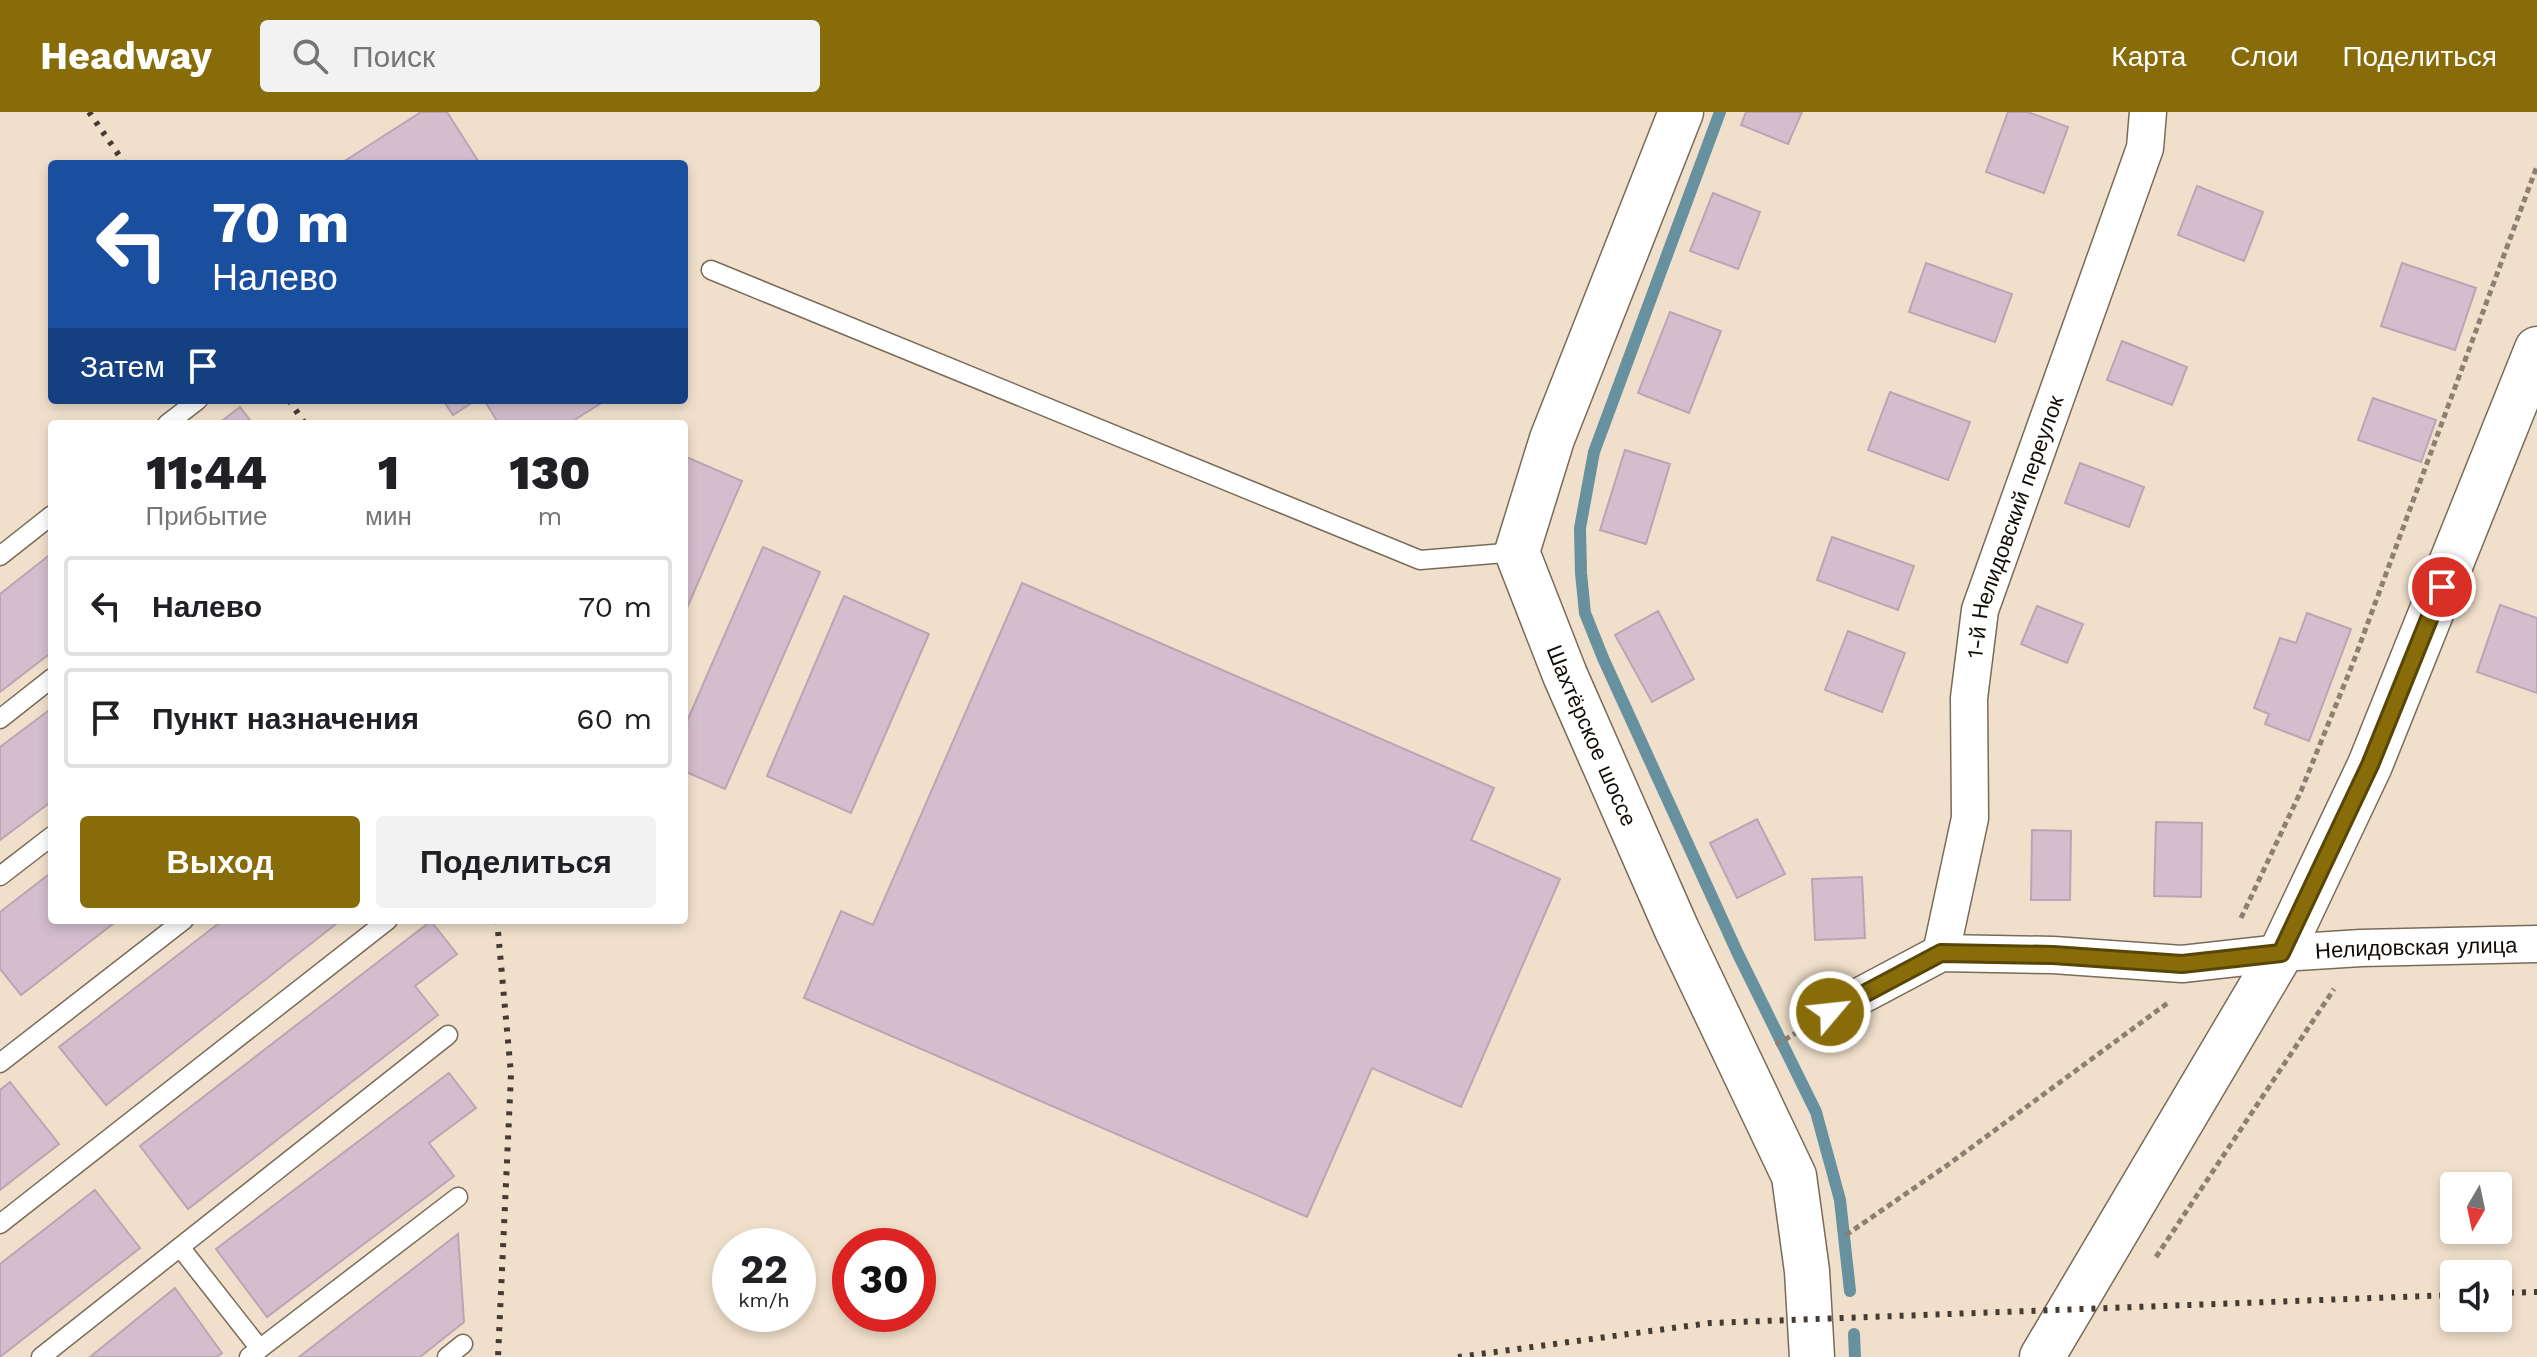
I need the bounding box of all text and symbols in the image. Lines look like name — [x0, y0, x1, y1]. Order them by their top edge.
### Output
search box — [260, 20, 820, 92]
text: Headway — [40, 34, 212, 78]
icon: search — [288, 34, 332, 78]
text: Поиск — [352, 39, 435, 74]
text: Карта — [2111, 40, 2186, 73]
text: Слои — [2230, 40, 2298, 73]
text: Поделиться — [2342, 40, 2497, 73]
text: 70 m — [212, 190, 349, 256]
icon: left — [80, 192, 184, 296]
text: Налево — [212, 257, 338, 299]
icon: arrive — [181, 344, 225, 388]
text: Затем — [80, 349, 165, 384]
street label: 1-й Нелидовский переулок — [1962, 392, 2068, 660]
text: 11:44 — [146, 444, 267, 501]
text: 1 — [378, 444, 399, 501]
text: 130 — [509, 444, 591, 501]
text: Прибытие — [145, 501, 268, 531]
text: мин — [365, 501, 412, 531]
text: m — [538, 501, 562, 531]
pin — [2408, 553, 2476, 621]
icon: arrive — [2420, 565, 2464, 609]
icon: left — [84, 584, 128, 628]
text: Налево — [152, 589, 262, 624]
text: 70 m — [578, 589, 652, 624]
street label: Шахтёрское шоссе — [1542, 641, 1642, 830]
icon: arrive — [84, 696, 128, 740]
text: Пункт назначения — [152, 701, 419, 736]
text: 60 m — [576, 701, 652, 736]
button: Выход — [80, 816, 360, 908]
button: Поделиться — [376, 816, 656, 908]
street label: Нелидовская улица — [2314, 932, 2518, 963]
position arrow — [1788, 970, 1872, 1054]
north arrow — [2440, 1172, 2512, 1244]
map controls — [2440, 1172, 2512, 1332]
speed limit sign: 30 — [832, 1228, 936, 1332]
text: 22 — [740, 1246, 788, 1293]
button: sound — [2440, 1260, 2512, 1332]
text: km/h — [738, 1288, 790, 1312]

